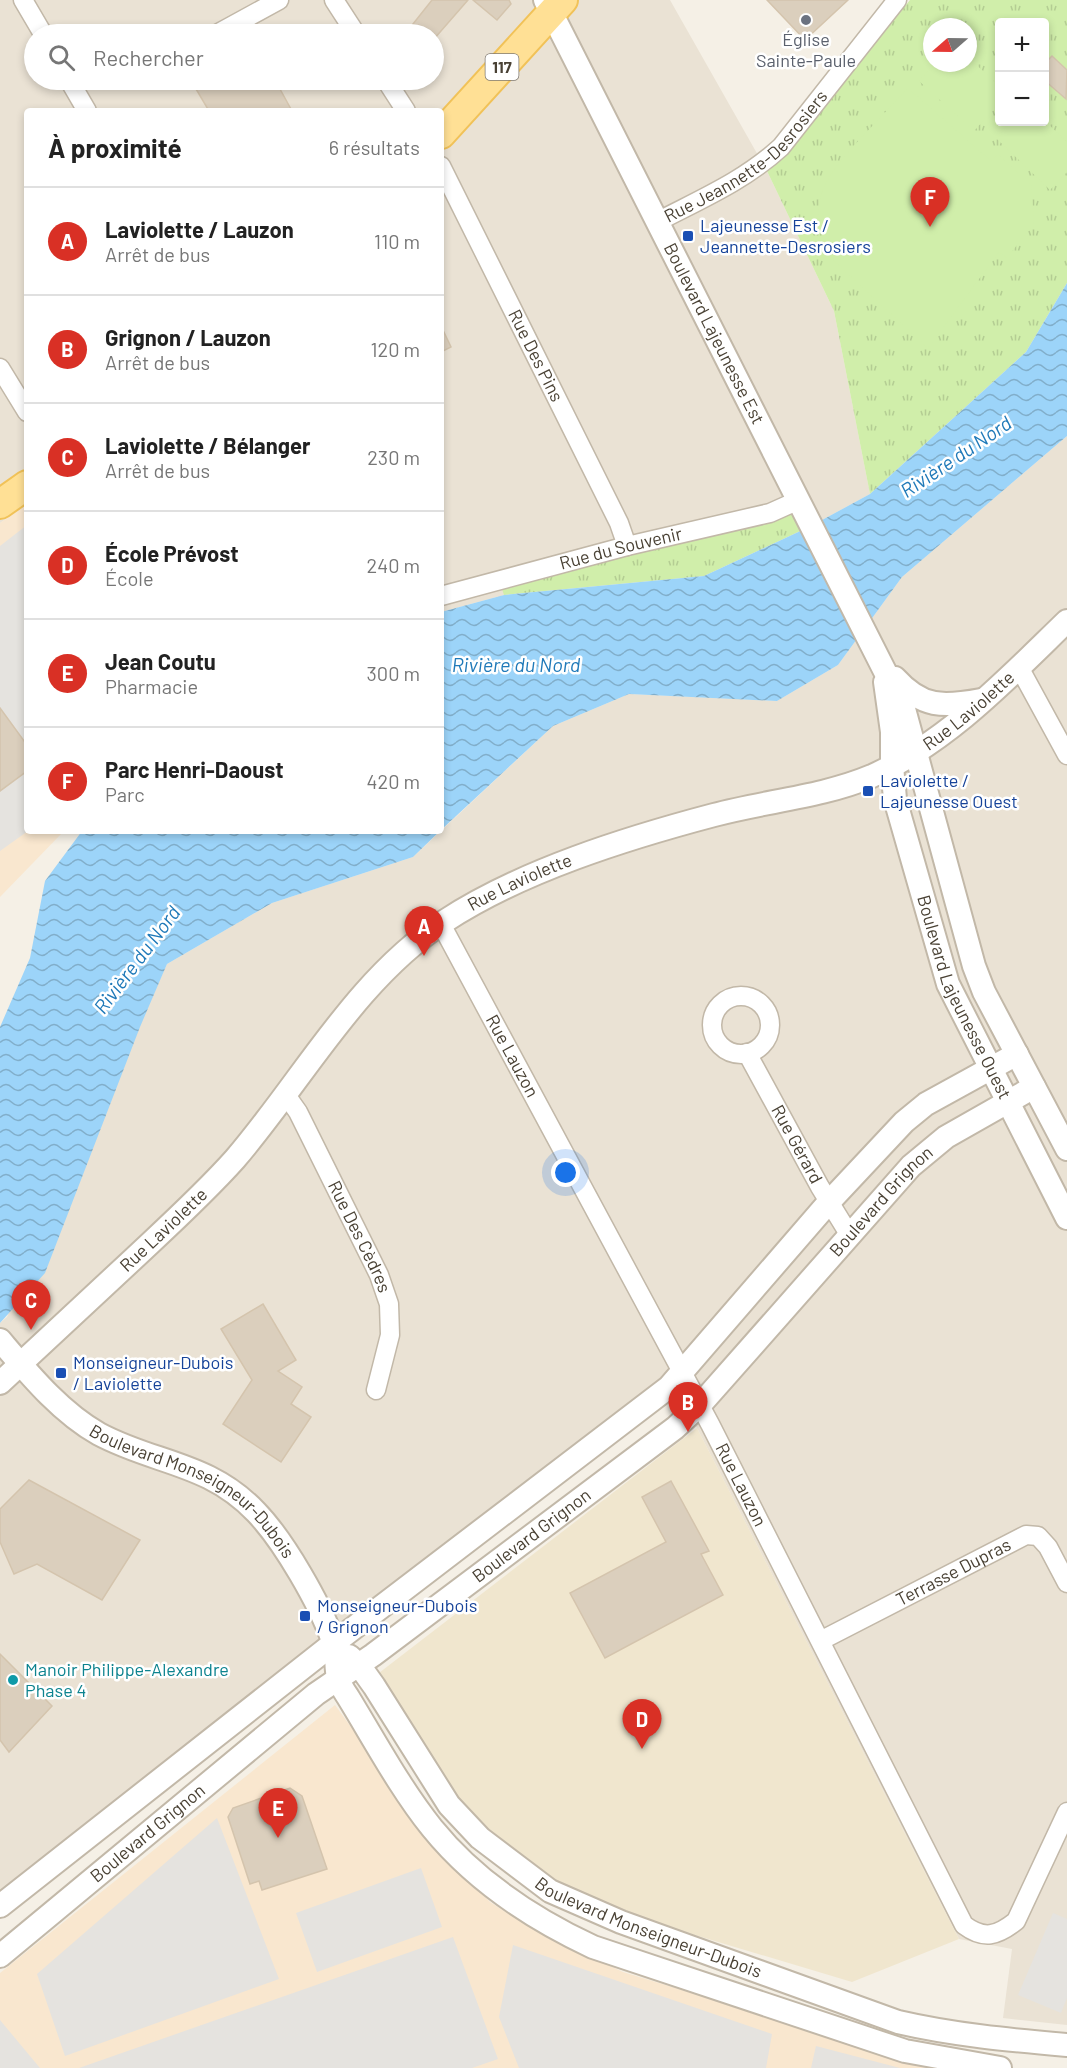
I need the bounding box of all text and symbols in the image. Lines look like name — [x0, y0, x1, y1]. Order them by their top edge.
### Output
marker: Église Sainte-Paule — [799, 13, 813, 27]
north arrow — [923, 18, 977, 72]
map controls — [995, 18, 1049, 126]
button: + — [995, 18, 1049, 72]
search box — [24, 24, 444, 90]
place label: Église Sainte-Paule — [756, 28, 856, 71]
icon: search — [45, 41, 78, 74]
text: Rechercher — [93, 44, 204, 70]
road number: 117 — [486, 54, 518, 80]
button: − — [995, 72, 1049, 126]
street label: Rue Jeannette-Desrosiers — [660, 85, 832, 226]
text: À proximité — [48, 132, 182, 163]
text: 6 résultats — [329, 135, 420, 159]
pin: F — [910, 178, 950, 227]
place label: Lajeunesse Est / Jeannette-Desrosiers — [700, 214, 871, 257]
text: Laviolette / Lauzon — [105, 216, 294, 242]
text: A — [61, 229, 74, 253]
text: 110 m — [374, 229, 420, 253]
marker: Lajeunesse Est / Jeannette-Desrosiers — [681, 229, 695, 243]
street label: Boulevard Lajeunesse Est — [660, 239, 770, 428]
text: Arrêt de bus — [105, 242, 210, 266]
street label: Rue Des Pins — [504, 305, 569, 405]
text: Grignon / Lauzon — [105, 324, 271, 350]
text: B — [61, 337, 74, 361]
text: 120 m — [370, 337, 420, 361]
text: Arrêt de bus — [105, 350, 210, 374]
water label: Rivière du Nord — [895, 410, 1016, 502]
text: Laviolette / Bélanger — [105, 432, 310, 458]
text: C — [61, 445, 74, 469]
text: 230 m — [367, 445, 420, 469]
text: Arrêt de bus — [105, 458, 210, 482]
street label: Rue du Souvenir — [557, 522, 684, 574]
text: École Prévost — [105, 540, 239, 566]
text: D — [61, 553, 74, 577]
text: 240 m — [366, 553, 420, 577]
text: École — [105, 566, 154, 590]
text: Jean Coutu — [105, 648, 216, 674]
water label: Rivière du Nord — [452, 652, 581, 676]
text: E — [62, 661, 73, 685]
text: 300 m — [367, 661, 420, 685]
street label: Rue Laviolette — [918, 666, 1018, 754]
text: Pharmacie — [105, 674, 198, 698]
text: Parc Henri-Daoust — [105, 756, 284, 782]
text: F — [62, 769, 73, 793]
text: 420 m — [366, 769, 420, 793]
place label: Laviolette / Lajeunesse Ouest — [880, 769, 1018, 812]
text: Parc — [105, 782, 145, 806]
marker: Laviolette / Lajeunesse Ouest — [861, 784, 875, 798]
street label: Rue Laviolette — [463, 848, 575, 915]
street label: Boulevard Lajeunesse Ouest — [913, 892, 1017, 1102]
water label: Rivière du Nord — [88, 900, 185, 1018]
pin: A — [404, 906, 444, 956]
street label: Rue Lauzon — [482, 1011, 544, 1101]
street label: Rue Gérard — [767, 1101, 828, 1187]
street label: Boulevard Grignon — [824, 1141, 937, 1261]
your location — [551, 1158, 580, 1187]
street label: Rue Des Cèdres — [324, 1177, 396, 1295]
street label: Rue Laviolette — [115, 1183, 211, 1276]
pin: C — [12, 1280, 51, 1330]
place label: Monseigneur-Dubois / Laviolette — [73, 1351, 234, 1394]
marker: Monseigneur-Dubois / Laviolette — [54, 1366, 68, 1380]
pin: B — [668, 1382, 708, 1432]
street label: Boulevard Monseigneur-Dubois — [86, 1419, 300, 1562]
street label: Rue Lauzon — [711, 1439, 772, 1530]
street label: Boulevard Grignon — [467, 1483, 595, 1587]
street label: Terrasse Dupras — [892, 1533, 1014, 1610]
place label: Monseigneur-Dubois / Grignon — [317, 1594, 478, 1637]
marker: Monseigneur-Dubois / Grignon — [298, 1609, 312, 1623]
place label: Manoir Philippe-Alexandre Phase 4 — [25, 1658, 229, 1701]
marker: Manoir Philippe-Alexandre Phase 4 — [6, 1673, 20, 1687]
pin: D — [622, 1700, 662, 1749]
street label: Boulevard Grignon — [85, 1779, 209, 1887]
pin: E — [258, 1788, 298, 1838]
street label: Boulevard Monseigneur-Dubois — [531, 1872, 765, 1982]

